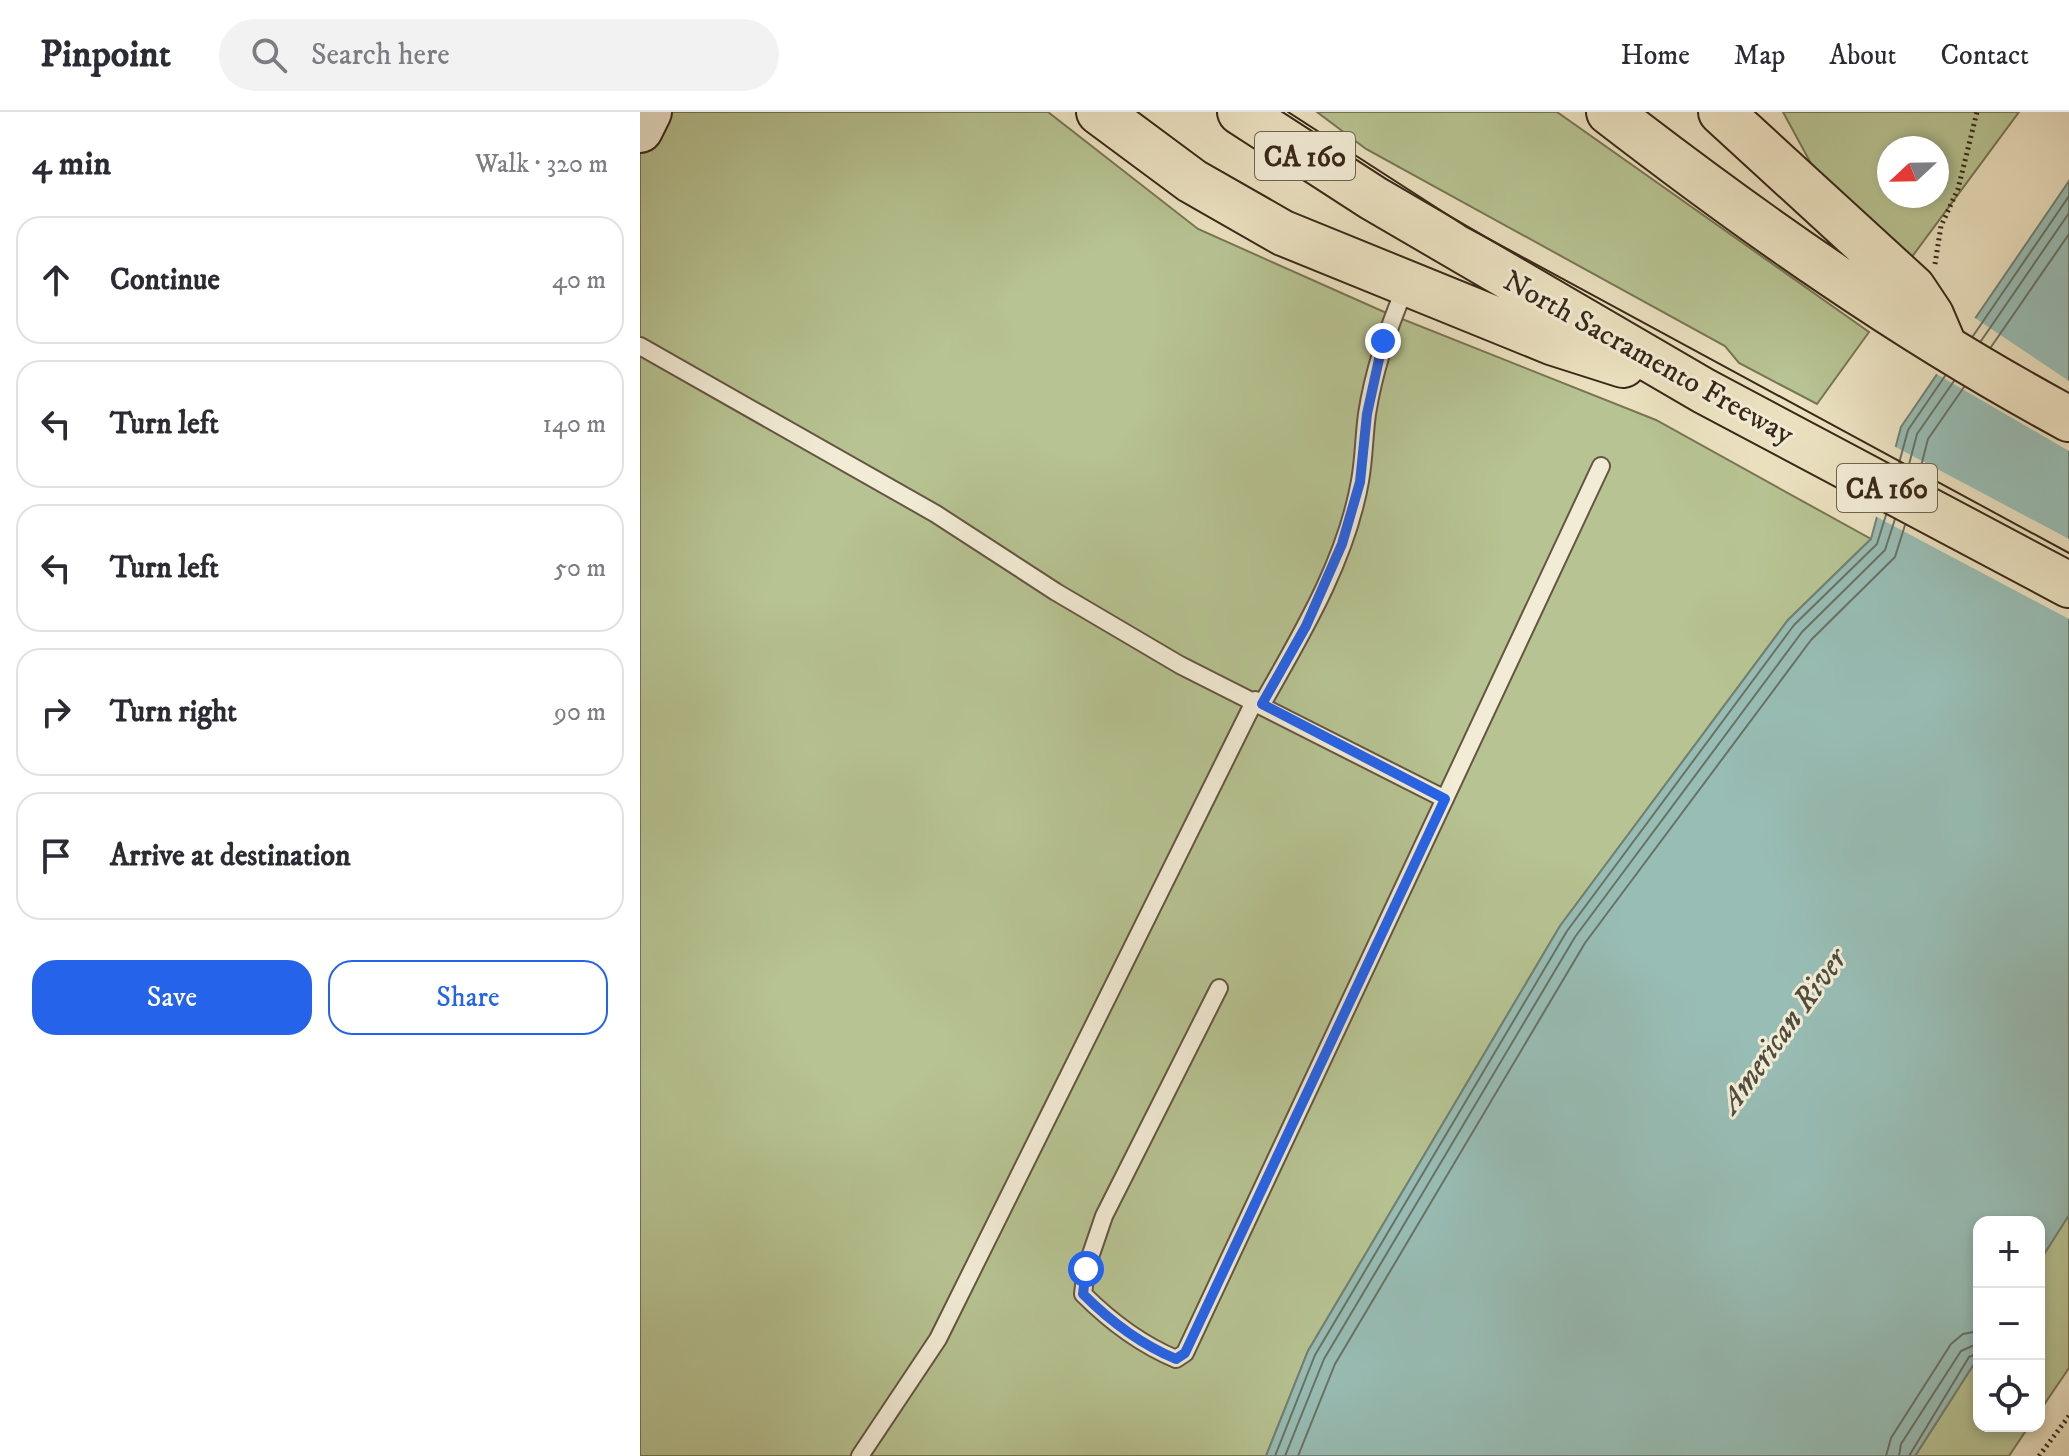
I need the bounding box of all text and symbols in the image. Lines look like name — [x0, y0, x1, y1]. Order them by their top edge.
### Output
search box — [219, 19, 779, 91]
text: Pinpoint — [40, 31, 171, 79]
icon: search — [247, 33, 291, 77]
text: Search here — [311, 37, 450, 74]
text: Home — [1621, 38, 1690, 73]
text: Map — [1734, 38, 1785, 73]
text: About — [1829, 38, 1896, 73]
text: Contact — [1940, 38, 2029, 73]
road number: CA 160 — [1255, 132, 1355, 180]
north arrow — [1877, 136, 1949, 208]
text: 4 min — [32, 143, 111, 185]
text: Walk · 320 m — [475, 148, 608, 181]
icon: ahead — [34, 258, 78, 302]
text: Continue — [110, 262, 220, 299]
street label: North Sacramento Freeway — [1496, 263, 1801, 454]
text: 40 m — [552, 264, 606, 297]
route end — [1365, 323, 1401, 359]
icon: left — [34, 402, 78, 446]
text: Turn left — [110, 406, 219, 443]
text: 140 m — [542, 408, 606, 441]
road number: CA 160 — [1837, 464, 1937, 512]
icon: left — [34, 546, 78, 590]
text: Turn left — [110, 550, 219, 587]
text: 50 m — [554, 552, 606, 585]
icon: right — [34, 690, 78, 734]
text: Turn right — [110, 694, 237, 731]
text: 90 m — [554, 696, 606, 729]
icon: arrive — [34, 834, 78, 878]
text: Arrive at destination — [110, 838, 351, 875]
water label: American River — [1709, 939, 1858, 1123]
button: Save — [32, 960, 312, 1035]
button: Share — [328, 960, 608, 1035]
map controls — [1973, 1216, 2045, 1432]
button: + — [1973, 1216, 2045, 1288]
route start — [1068, 1251, 1104, 1287]
button: − — [1973, 1288, 2045, 1360]
button: locate — [1973, 1360, 2045, 1432]

